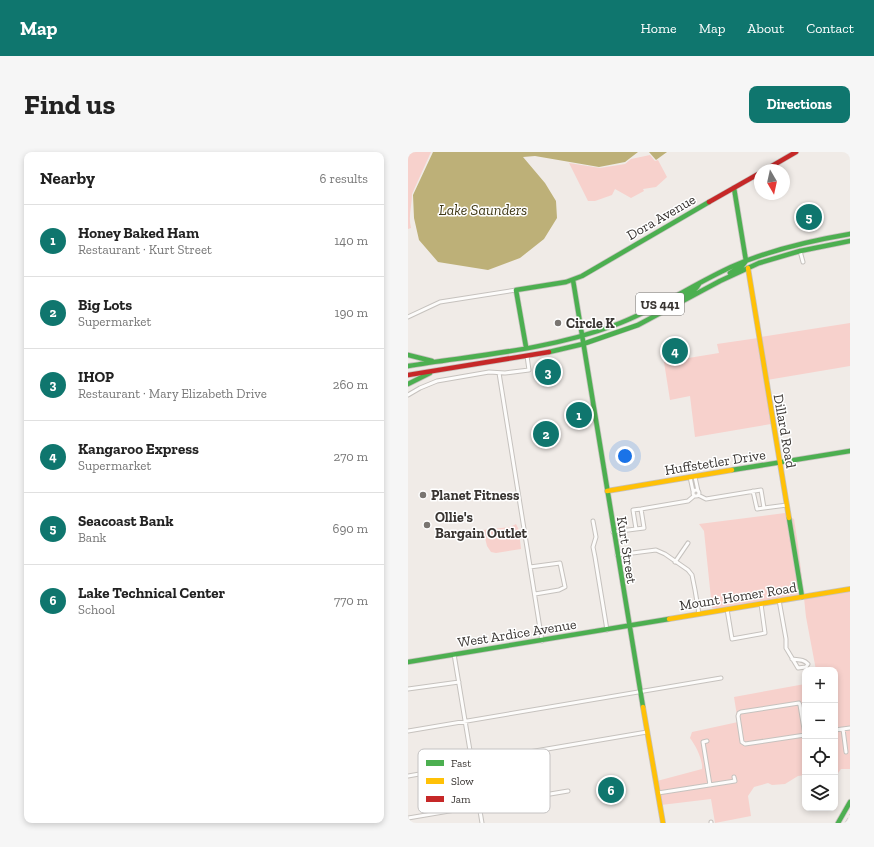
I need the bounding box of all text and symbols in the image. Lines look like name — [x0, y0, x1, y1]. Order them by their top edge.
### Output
text: Map — [20, 17, 57, 40]
text: Home — [641, 20, 677, 37]
text: Map — [699, 20, 725, 37]
text: About — [747, 20, 784, 37]
text: Contact — [806, 20, 854, 37]
button: Directions — [749, 86, 850, 123]
text: Find us — [24, 88, 115, 121]
north arrow — [754, 164, 790, 200]
text: Nearby — [40, 168, 95, 188]
text: 6 results — [320, 171, 368, 186]
street label: Dora Avenue — [624, 191, 699, 244]
water label: Lake Saunders — [439, 201, 527, 219]
pin: 5 — [796, 202, 822, 232]
text: Honey Baked Ham — [78, 224, 199, 242]
text: 1 — [50, 233, 56, 248]
text: 140 m — [334, 233, 368, 248]
text: Restaurant · Kurt Street — [78, 242, 212, 257]
road number: US 441 — [636, 293, 684, 315]
text: Big Lots — [78, 296, 132, 314]
text: 2 — [50, 305, 56, 320]
text: 190 m — [334, 305, 368, 320]
text: Supermarket — [78, 314, 151, 329]
place label: Circle K — [566, 315, 615, 332]
marker: Circle K — [553, 318, 563, 328]
pin: 4 — [662, 336, 688, 366]
pin: 3 — [535, 357, 561, 387]
text: IHOP — [78, 368, 114, 386]
text: 3 — [50, 377, 56, 392]
text: 260 m — [333, 377, 368, 392]
text: Restaurant · Mary Elizabeth Drive — [78, 386, 267, 401]
street label: Dillard Road — [770, 393, 799, 470]
pin: 1 — [566, 400, 592, 430]
pin: 2 — [533, 419, 559, 449]
text: Kangaroo Express — [78, 440, 199, 458]
your location — [615, 446, 635, 466]
street label: Huffstetler Drive — [663, 446, 767, 479]
text: 4 — [49, 449, 57, 464]
text: 270 m — [334, 449, 368, 464]
text: Supermarket — [78, 458, 151, 473]
place label: Planet Fitness — [431, 487, 520, 504]
marker: Planet Fitness — [418, 490, 428, 500]
place label: Ollie's Bargain Outlet — [435, 509, 528, 542]
text: Seacoast Bank — [78, 512, 173, 530]
street label: Kurt Street — [613, 515, 640, 586]
marker: Ollie's Bargain Outlet — [422, 520, 432, 530]
text: 5 — [50, 521, 56, 536]
text: 690 m — [333, 521, 368, 536]
text: Bank — [78, 530, 106, 545]
street label: Mount Homer Road — [678, 579, 798, 614]
text: Lake Technical Center — [78, 584, 225, 602]
text: 6 — [50, 593, 56, 608]
text: 770 m — [334, 593, 368, 608]
text: School — [78, 602, 115, 617]
street label: West Ardice Avenue — [457, 616, 578, 651]
map controls — [802, 667, 838, 811]
button: + — [802, 667, 838, 703]
button: − — [802, 703, 838, 739]
button: locate — [802, 739, 838, 775]
legend — [418, 749, 550, 813]
text: Fast — [451, 757, 472, 770]
text: Slow — [451, 775, 474, 788]
pin: 6 — [598, 775, 624, 805]
button: layers — [802, 775, 838, 811]
text: Jam — [451, 793, 471, 806]

